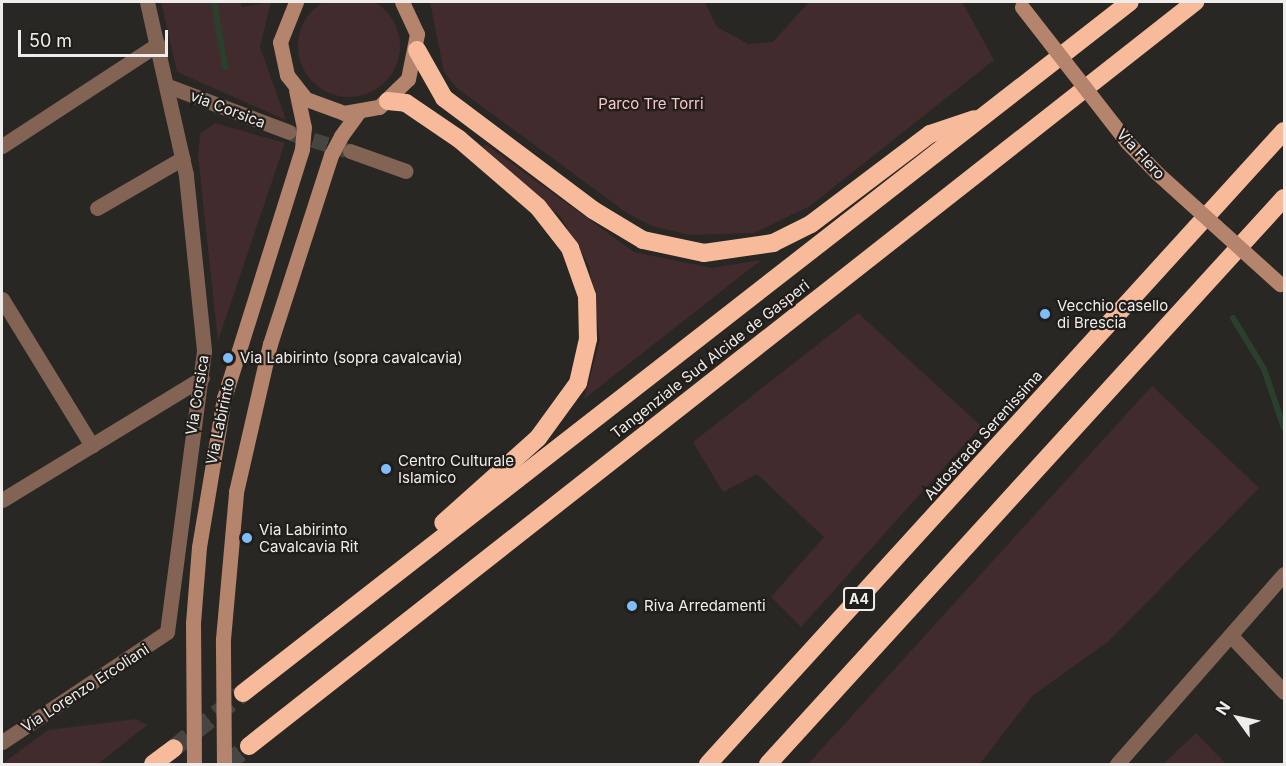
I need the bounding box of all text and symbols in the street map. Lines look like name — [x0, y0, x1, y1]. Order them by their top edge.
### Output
scale bar — [21, 18, 171, 56]
text: 50 m — [29, 30, 72, 51]
street label: via Corsica — [188, 86, 268, 132]
park label: Parco Tre Torri — [598, 95, 704, 113]
street label: Via Flero — [1113, 125, 1169, 183]
street label: Tangenziale Sud Alcide de Gasperi — [607, 276, 813, 442]
place label: Vecchio casello di Brescia — [1057, 296, 1168, 331]
marker: Vecchio casello di Brescia — [1038, 307, 1052, 321]
place label: Via Labirinto (sopra cavalcavia) — [240, 349, 463, 367]
marker: Via Labirinto (sopra cavalcavia) — [221, 351, 235, 365]
street label: Via Corsica — [182, 354, 212, 436]
street label: Autostrada Serenissima — [920, 367, 1046, 503]
street label: Via Labirinto — [202, 376, 238, 466]
place label: Centro Culturale Islamico — [398, 451, 514, 486]
marker: Centro Culturale Islamico — [379, 462, 393, 476]
place label: Via Labirinto Cavalcavia Rit — [259, 520, 358, 555]
marker: Via Labirinto Cavalcavia Rit — [240, 531, 254, 545]
road number: A4 — [842, 588, 876, 610]
place label: Riva Arredamenti — [644, 597, 766, 615]
marker: Riva Arredamenti — [625, 599, 639, 613]
street label: Via Lorenzo Ercoliani — [18, 640, 152, 736]
north arrow — [1208, 688, 1268, 748]
text: N — [1211, 698, 1235, 719]

